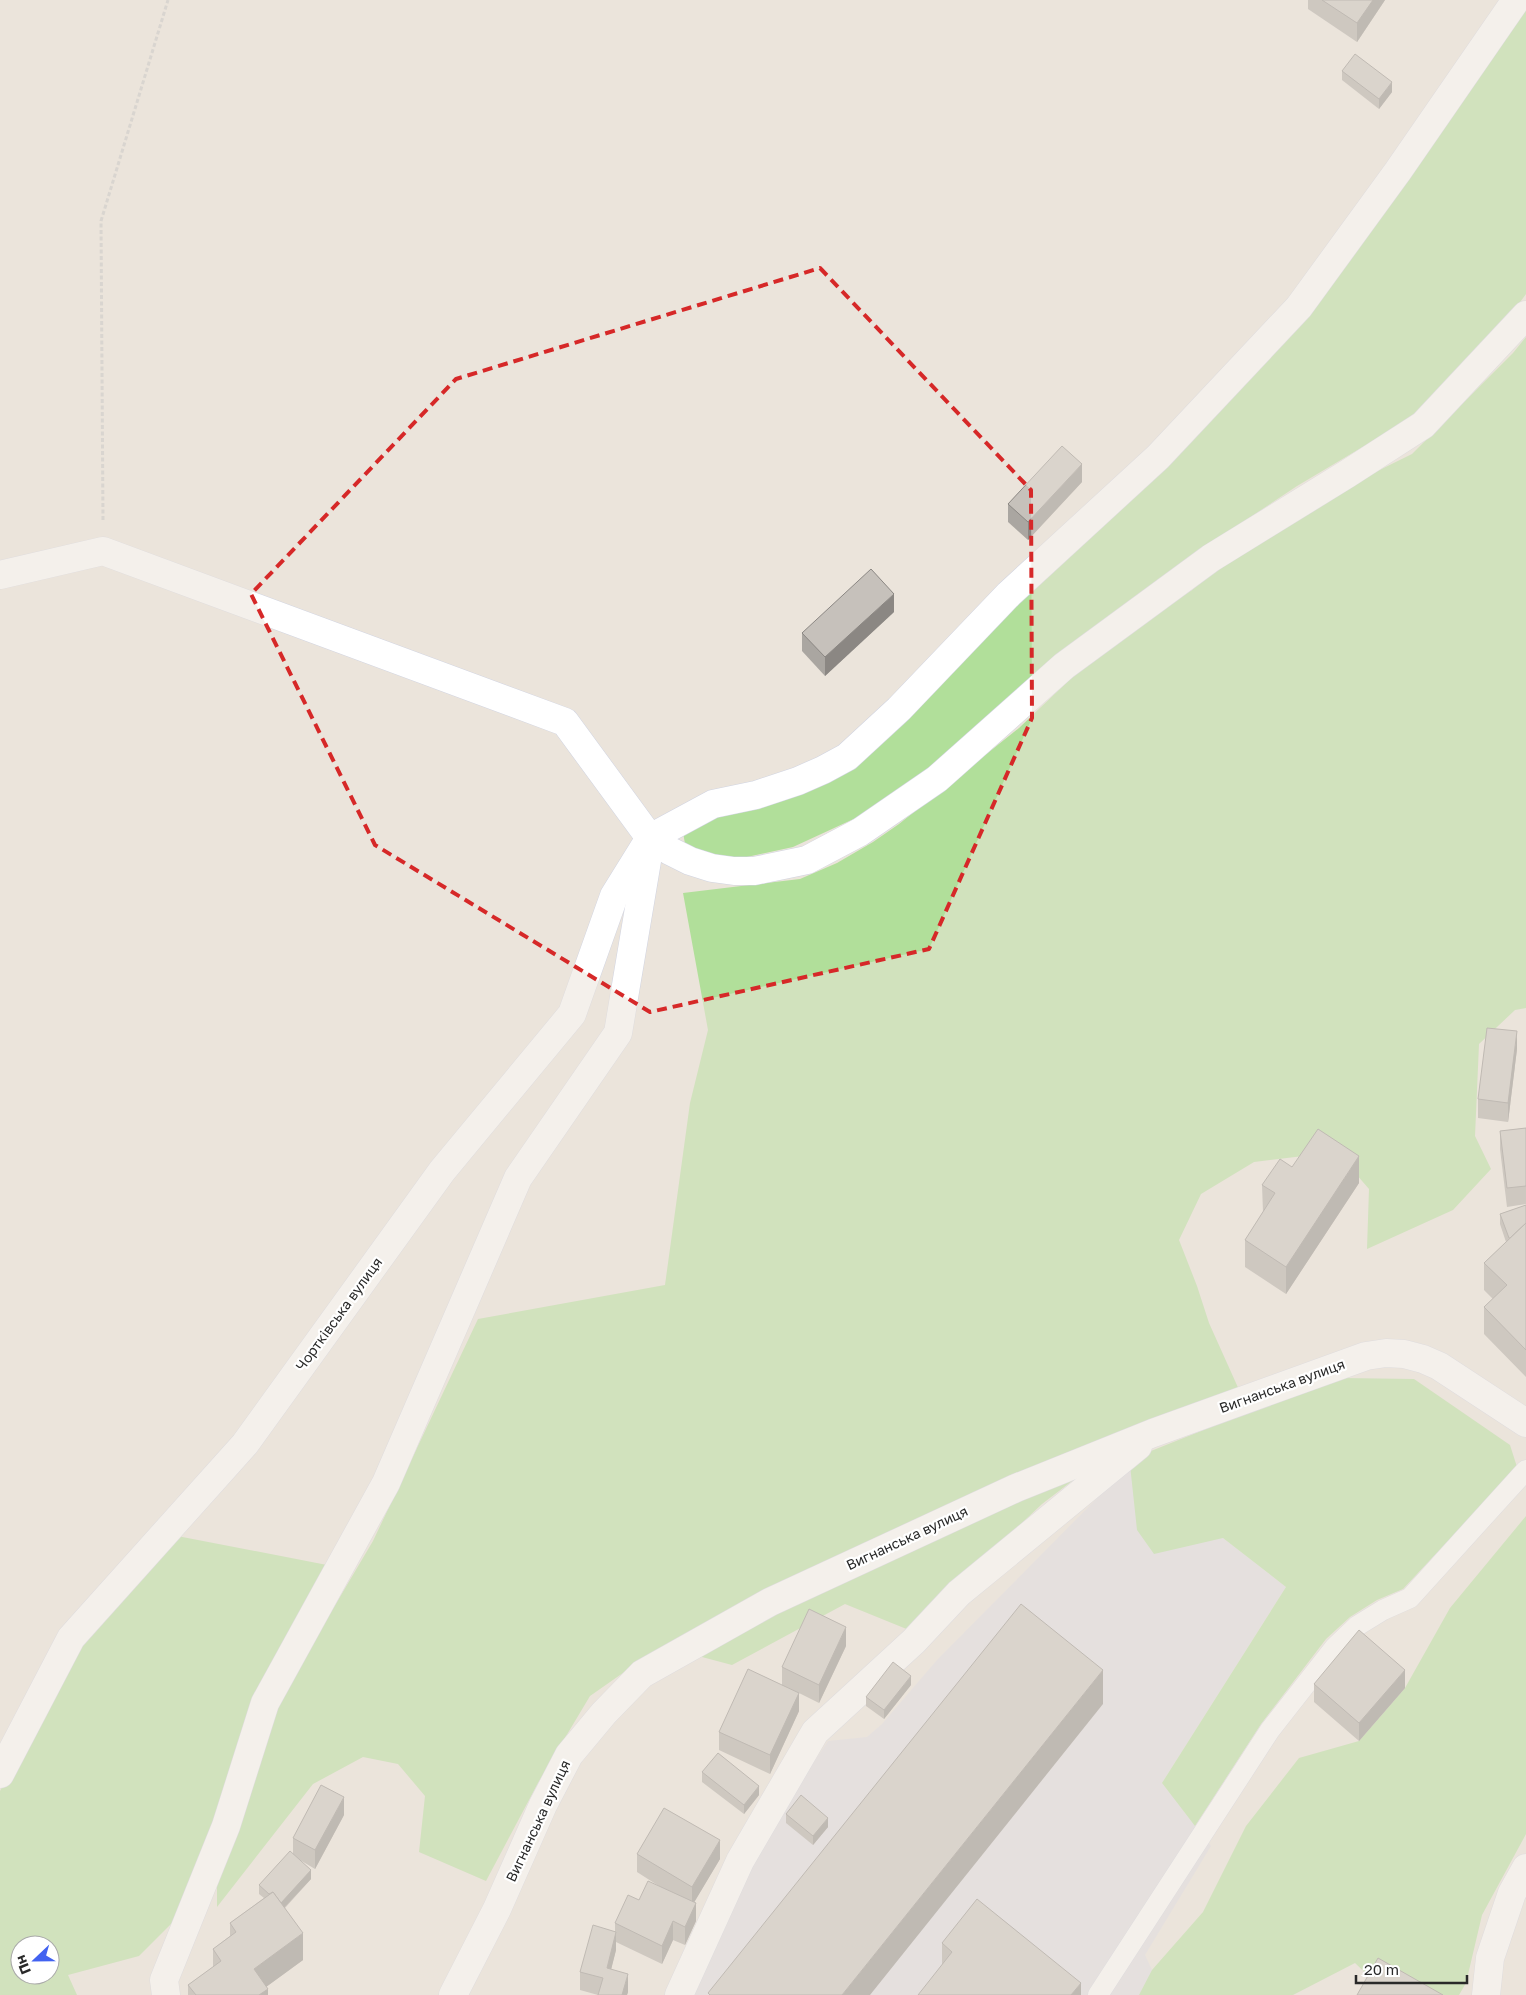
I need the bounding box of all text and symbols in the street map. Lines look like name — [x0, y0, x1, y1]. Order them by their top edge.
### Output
street label: Чортківська вулиця — [292, 1254, 385, 1374]
street label: Вигнанська вулиця — [1217, 1355, 1347, 1416]
street label: Вигнанська вулиця — [843, 1502, 970, 1573]
street label: Вигнанська вулиця — [502, 1757, 573, 1884]
north arrow — [10, 1935, 60, 1985]
scale bar — [1356, 1952, 1467, 1984]
text: Пн — [11, 1953, 34, 1977]
text: 20 m — [1364, 1960, 1399, 1978]

